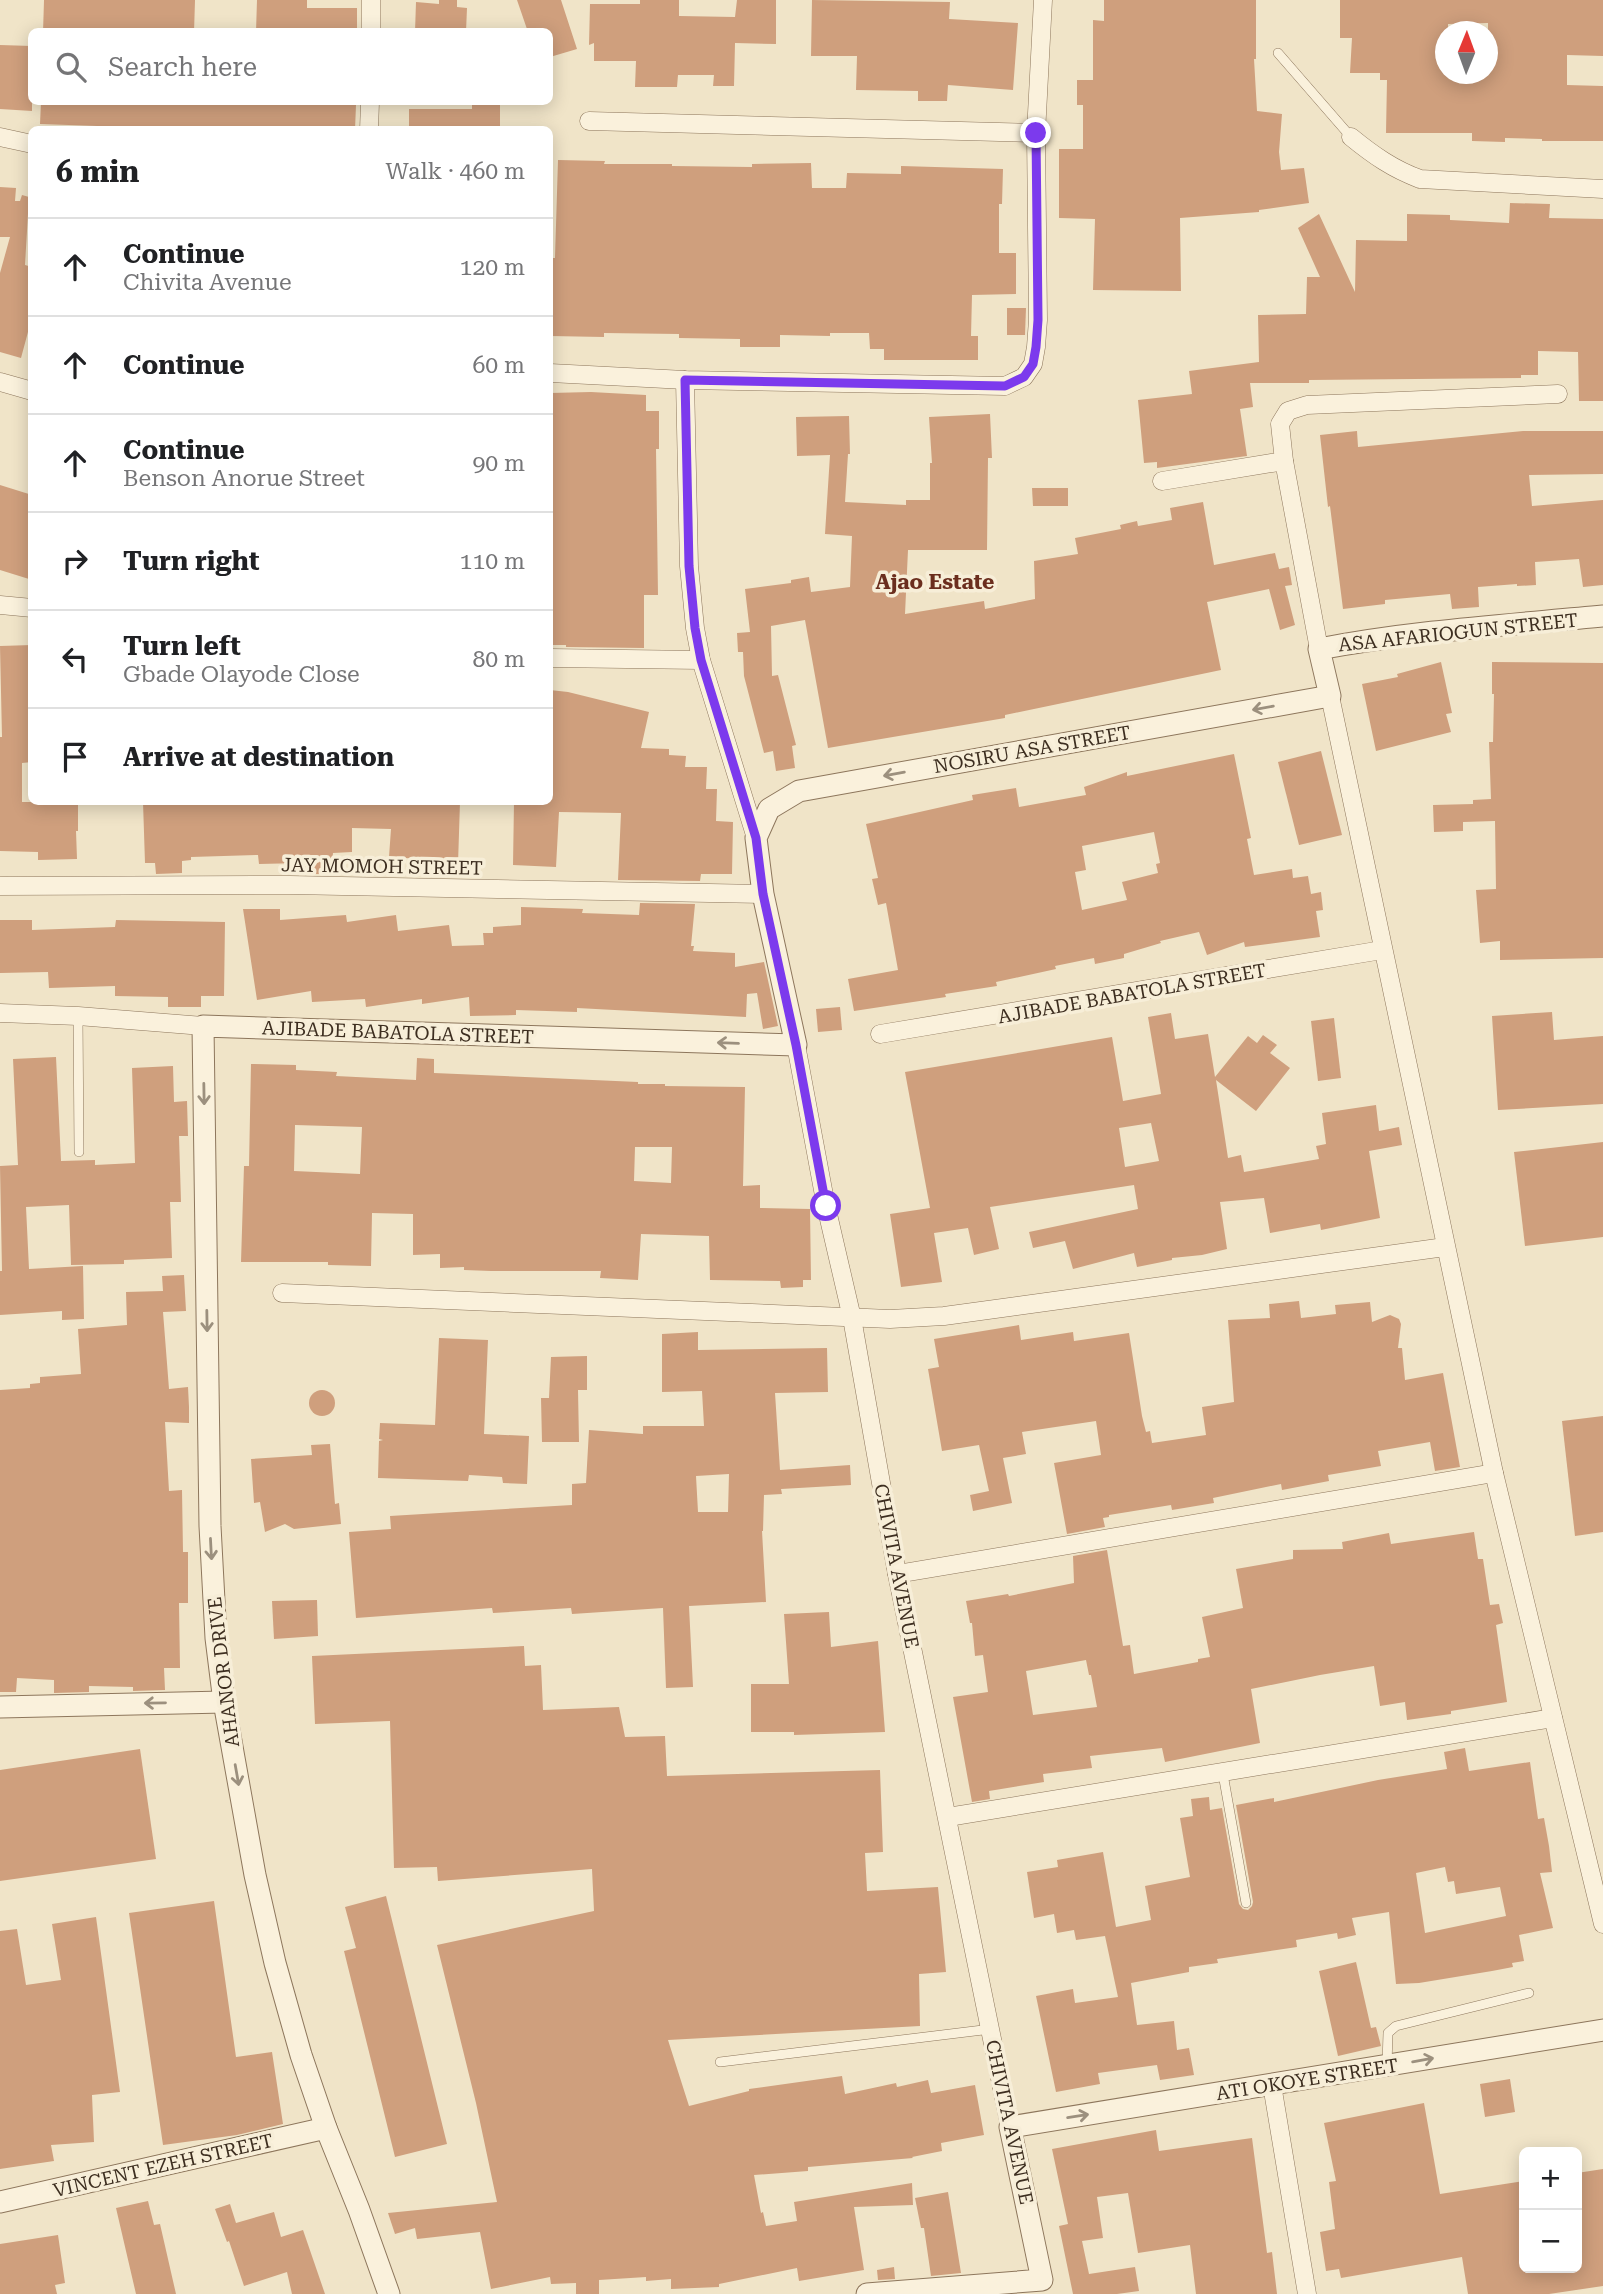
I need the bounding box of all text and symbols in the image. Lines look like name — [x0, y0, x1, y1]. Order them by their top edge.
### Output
north arrow — [1435, 21, 1498, 84]
search box — [28, 28, 553, 105]
icon: search — [52, 48, 90, 86]
text: Search here — [108, 52, 257, 82]
route end — [1020, 117, 1051, 148]
text: 6 min — [56, 154, 139, 189]
text: Walk · 460 m — [386, 158, 525, 185]
text: Continue — [123, 239, 245, 269]
icon: ahead — [56, 248, 94, 286]
text: 120 m — [460, 254, 525, 281]
text: Chivita Avenue — [123, 269, 292, 296]
icon: ahead — [56, 346, 94, 384]
text: Continue — [123, 350, 245, 380]
text: 60 m — [472, 352, 525, 379]
text: Continue — [123, 435, 245, 465]
icon: ahead — [56, 444, 94, 482]
text: 90 m — [472, 450, 525, 477]
text: Benson Anorue Street — [123, 465, 365, 492]
icon: right — [56, 542, 94, 580]
text: Turn right — [123, 546, 259, 576]
text: 110 m — [460, 548, 525, 575]
district label: Ajao Estate — [876, 570, 994, 594]
street label: ASA AFARIOGUN STREET — [1337, 608, 1579, 657]
text: Turn left — [123, 631, 241, 661]
icon: left — [56, 640, 94, 678]
text: 80 m — [472, 646, 525, 673]
text: Gbade Olayode Close — [123, 661, 360, 688]
one-way arrow — [1252, 702, 1275, 715]
street label: NOSIRU ASA STREET — [932, 721, 1133, 778]
icon: arrive — [56, 738, 94, 776]
text: Arrive at destination — [123, 742, 394, 772]
one-way arrow — [883, 768, 906, 781]
street label: JAY MOMOH STREET — [281, 853, 483, 880]
street label: AJIBADE BABATOLA STREET — [996, 959, 1268, 1028]
street label: AJIBADE BABATOLA STREET — [262, 1016, 534, 1049]
one-way arrow — [717, 1036, 740, 1049]
one-way arrow — [197, 1082, 211, 1105]
route start — [810, 1190, 841, 1221]
one-way arrow — [200, 1310, 214, 1333]
street label: CHIVITA AVENUE — [869, 1482, 924, 1650]
one-way arrow — [205, 1537, 218, 1560]
street label: AHANOR DRIVE — [203, 1596, 244, 1748]
one-way arrow — [144, 1697, 167, 1710]
one-way arrow — [230, 1763, 244, 1786]
street label: CHIVITA AVENUE — [981, 2038, 1038, 2206]
one-way arrow — [1411, 2053, 1434, 2066]
street label: ATI OKOYE STREET — [1214, 2054, 1400, 2105]
one-way arrow — [1066, 2109, 1089, 2122]
street label: VINCENT EZEH STREET — [51, 2129, 275, 2202]
map controls — [1519, 2147, 1582, 2273]
button: + — [1519, 2147, 1582, 2210]
button: − — [1519, 2210, 1582, 2273]

